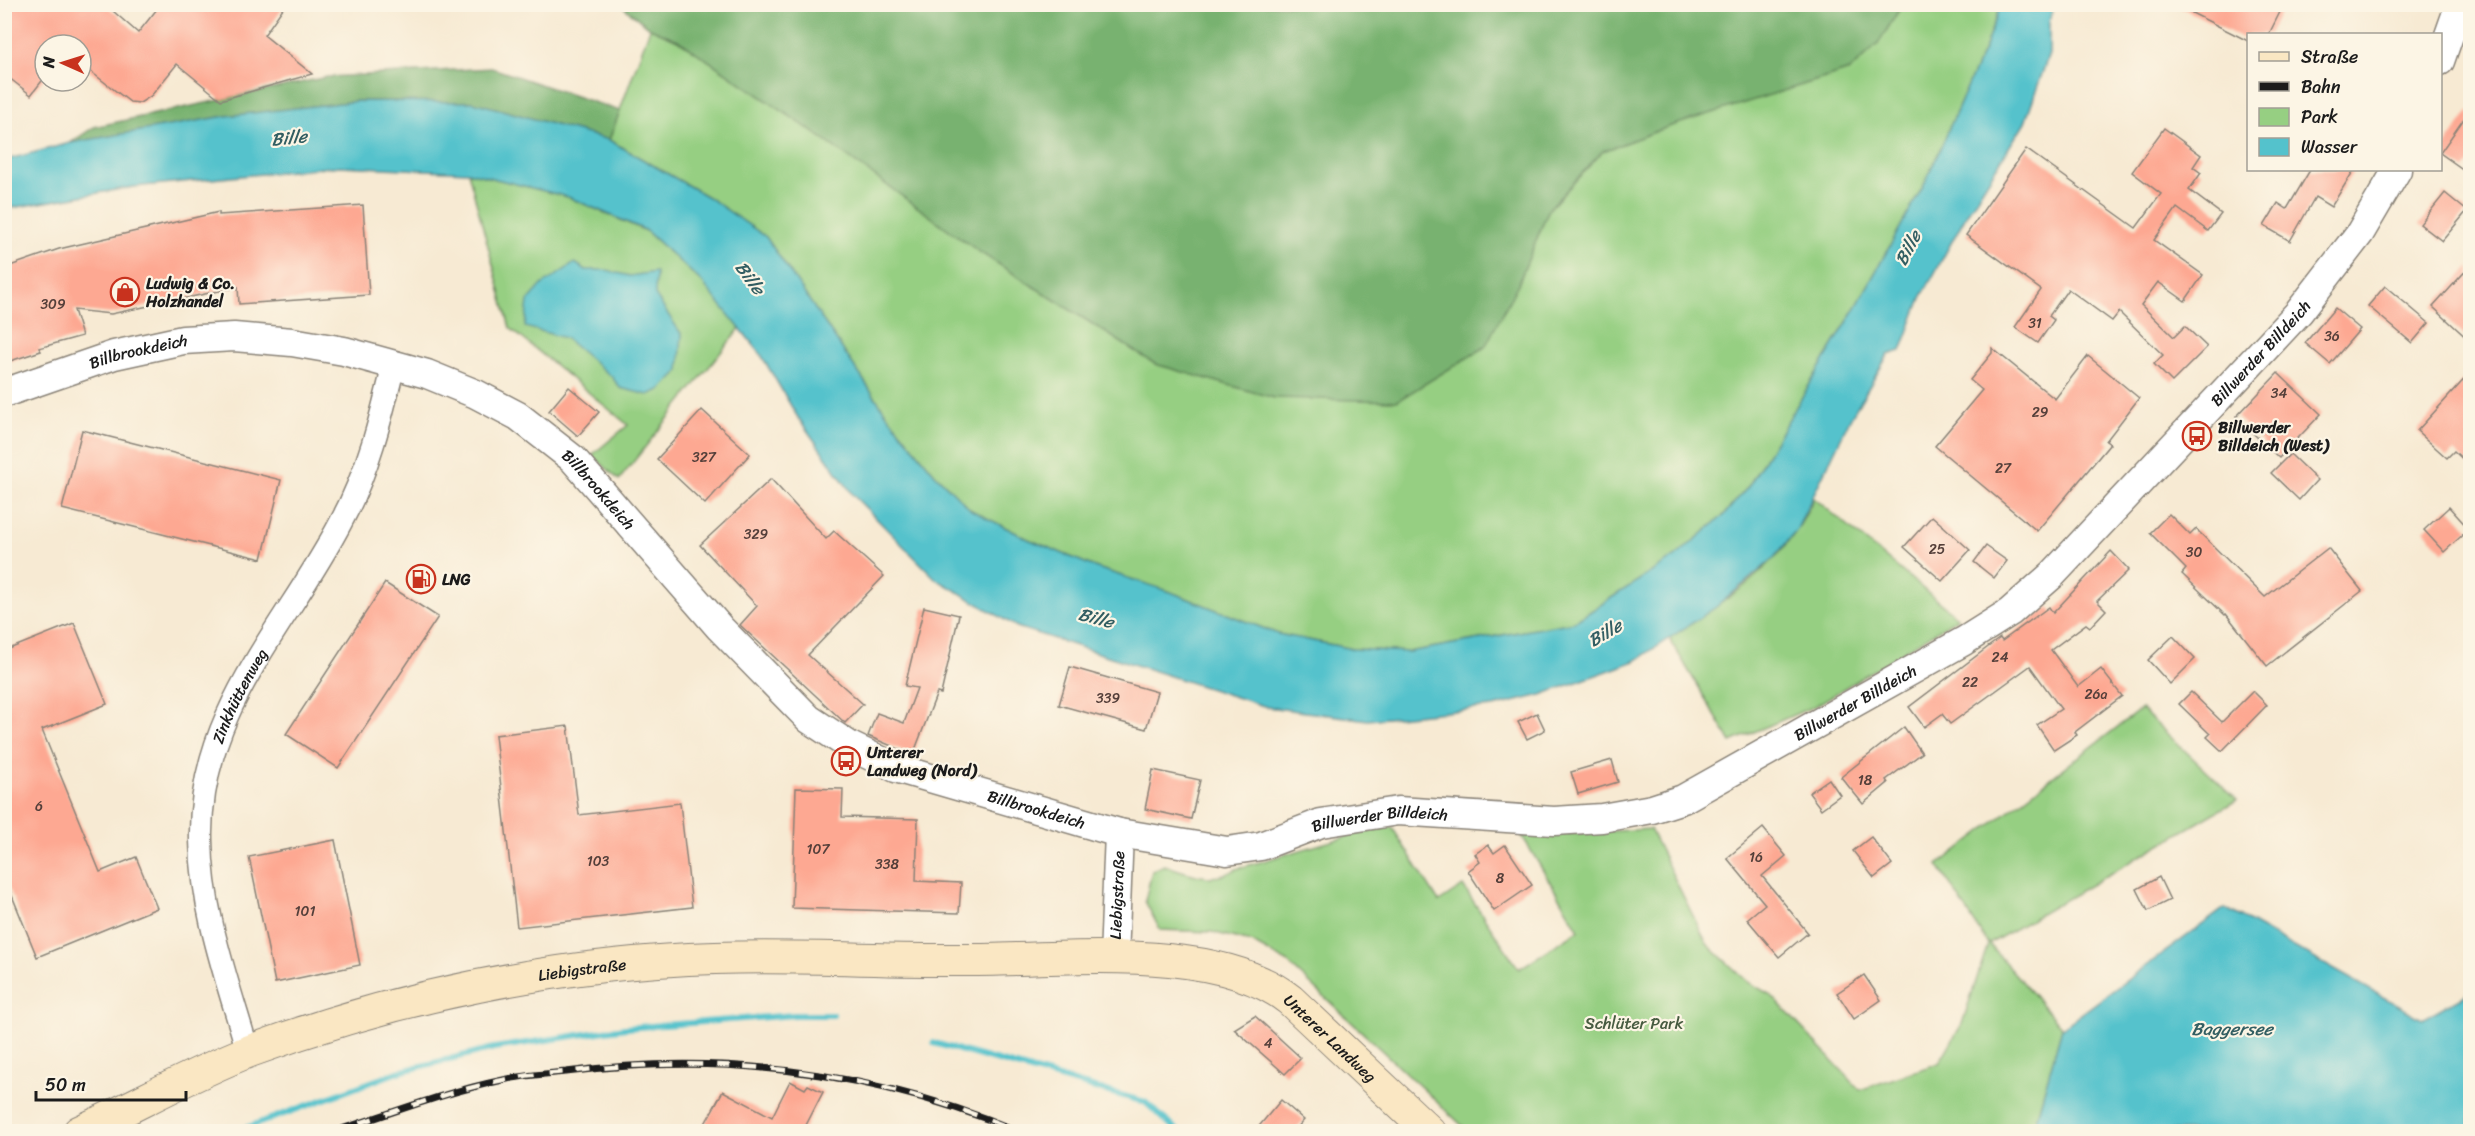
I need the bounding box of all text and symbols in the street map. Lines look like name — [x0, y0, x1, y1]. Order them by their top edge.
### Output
north arrow — [33, 33, 93, 93]
legend — [2247, 33, 2442, 171]
text: Straße — [2301, 41, 2358, 73]
text: N — [34, 55, 63, 70]
text: Bahn — [2301, 71, 2341, 103]
text: Park — [2301, 101, 2338, 133]
water label: Bille — [270, 120, 310, 156]
text: Wasser — [2301, 131, 2359, 163]
water label: Bille — [1885, 223, 1931, 271]
water label: Bille — [727, 254, 775, 303]
place label: Ludwig & Co. Holzhandel — [145, 269, 235, 316]
shop icon: Ludwig & Co. Holzhandel — [109, 276, 141, 308]
house number: 309 — [40, 292, 66, 317]
street label: Billwerder Billdeich — [2203, 294, 2318, 413]
house number: 31 — [2028, 311, 2042, 336]
house number: 36 — [2324, 324, 2340, 349]
street label: Billbrookdeich — [85, 326, 188, 378]
house number: 34 — [2271, 381, 2287, 406]
house number: 29 — [2032, 400, 2049, 425]
place label: Billwerder Billdeich (West) — [2218, 413, 2330, 460]
bus stop icon: Billwerder Billdeich (West) — [2181, 420, 2213, 452]
street label: Billbrookdeich — [555, 441, 643, 537]
house number: 327 — [692, 445, 717, 470]
house number: 27 — [1995, 456, 2012, 481]
house number: 329 — [744, 522, 769, 547]
house number: 25 — [1929, 537, 1946, 562]
house number: 30 — [2186, 540, 2202, 565]
fuel station icon: LNG — [405, 563, 437, 595]
place label: LNG — [442, 565, 471, 594]
water label: Bille — [1075, 598, 1119, 639]
water label: Bille — [1581, 609, 1630, 656]
street label: Zinkhüttenweg — [203, 642, 276, 748]
house number: 24 — [1992, 645, 2009, 670]
street label: Billwerder Billdeich — [1788, 656, 1922, 749]
house number: 22 — [1962, 670, 1978, 695]
house number: 26a — [2084, 682, 2108, 707]
house number: 339 — [1096, 686, 1120, 711]
place label: Unterer Landweg (Nord) — [867, 738, 978, 785]
bus stop icon: Unterer Landweg (Nord) — [830, 745, 862, 777]
house number: 18 — [1858, 768, 1873, 793]
street label: Billbrookdeich — [984, 781, 1089, 837]
house number: 6 — [35, 794, 43, 819]
street label: Billwerder Billdeich — [1307, 797, 1449, 841]
house number: 107 — [807, 837, 830, 862]
house number: 16 — [1749, 845, 1763, 870]
house number: 103 — [587, 849, 610, 874]
street label: Liebigstraße — [1101, 850, 1133, 940]
house number: 338 — [875, 852, 899, 877]
house number: 8 — [1496, 866, 1505, 891]
house number: 101 — [295, 899, 315, 924]
street label: Liebigstraße — [536, 950, 628, 990]
street label: Unterer Landweg — [1276, 987, 1383, 1090]
park label: Schlüter Park — [1585, 1009, 1684, 1038]
water label: Baggersee — [2191, 1013, 2274, 1045]
house number: 4 — [1264, 1031, 1273, 1056]
scale bar — [36, 1064, 186, 1102]
text: 50 m — [45, 1069, 86, 1101]

